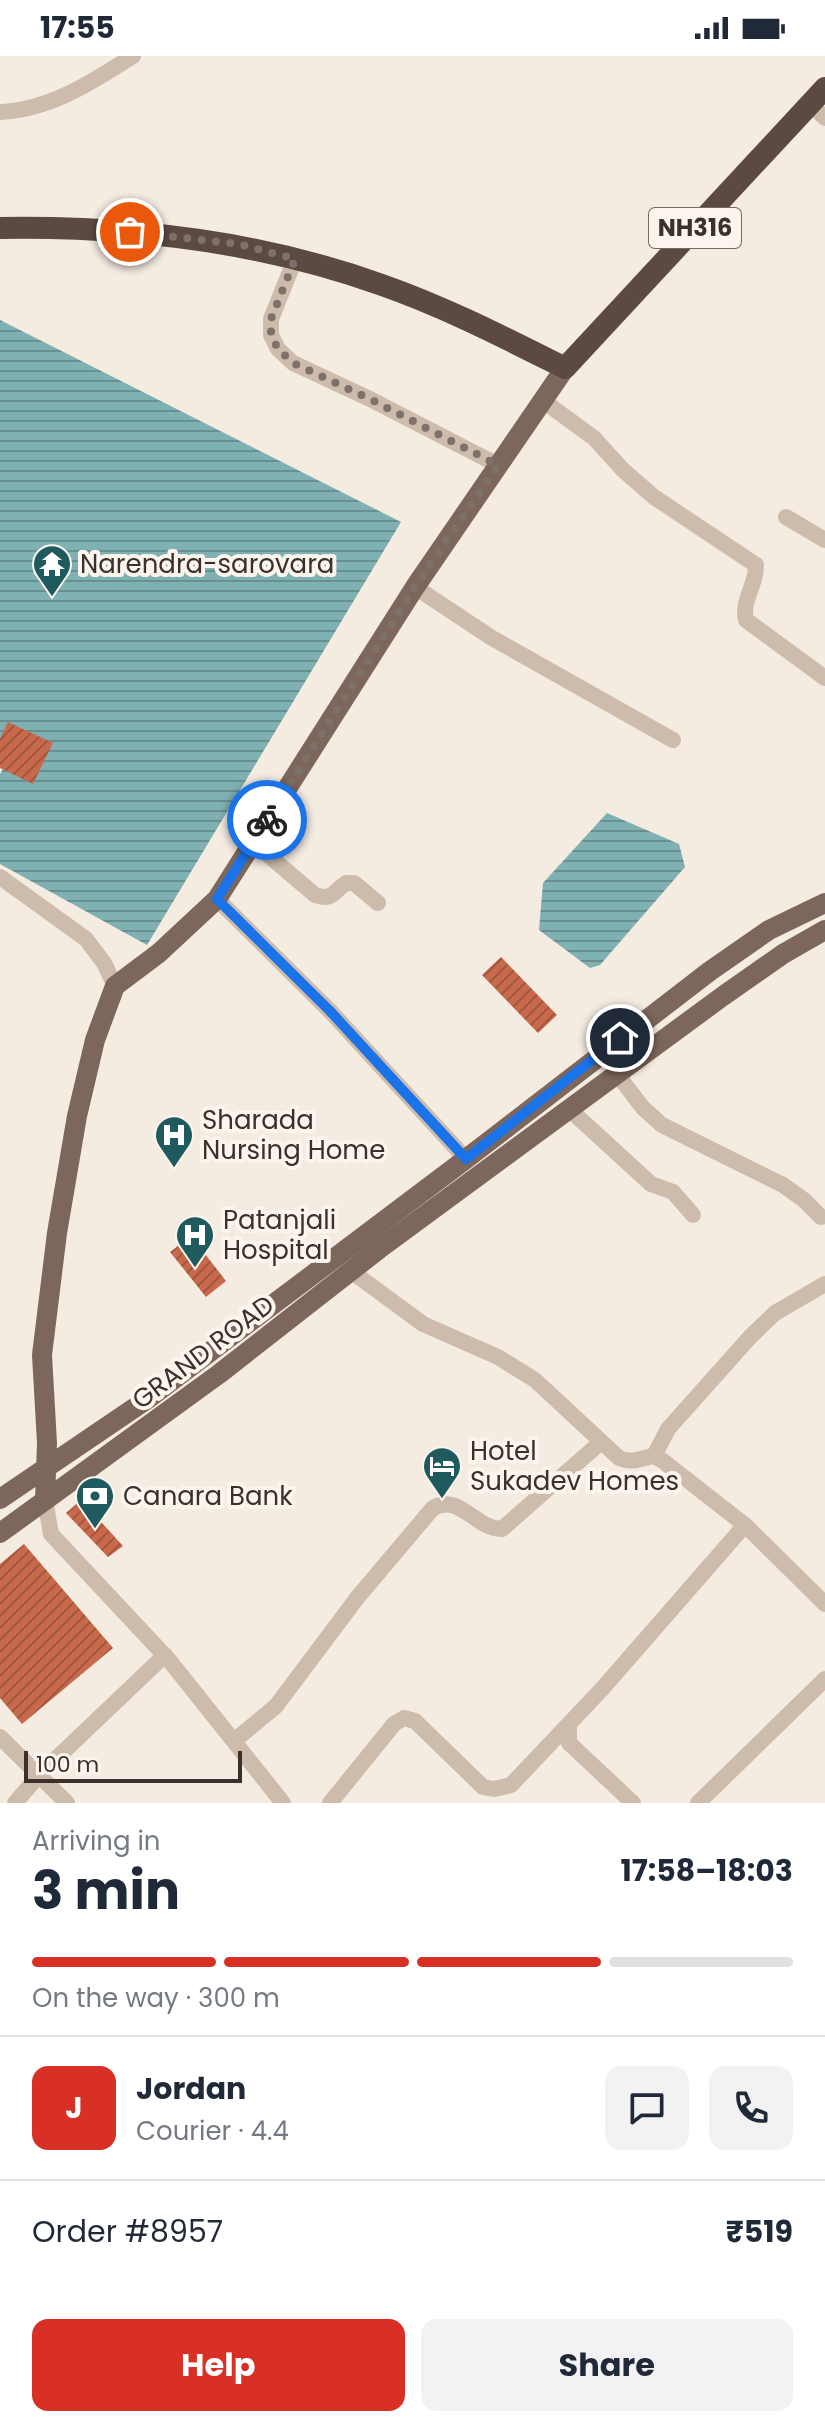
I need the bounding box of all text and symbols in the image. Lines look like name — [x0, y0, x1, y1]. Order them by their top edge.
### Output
text: 17:55 — [40, 6, 115, 49]
pin — [96, 198, 164, 266]
road number: NH316 — [649, 208, 741, 248]
icon: bag — [108, 210, 152, 254]
temple icon: Narendra-sarovara — [31, 543, 73, 598]
place label: Narendra-sarovara — [80, 546, 334, 582]
courier — [227, 780, 307, 860]
icon: bike — [245, 798, 289, 842]
pin — [586, 1004, 654, 1072]
icon: home — [598, 1016, 642, 1060]
place label: Sharada Nursing Home — [202, 1102, 385, 1168]
hospital icon: Sharada Nursing Home — [153, 1114, 195, 1169]
place label: Patanjali Hospital — [223, 1202, 336, 1268]
hospital icon: Patanjali Hospital — [174, 1214, 216, 1269]
street label: GRAND ROAD — [125, 1287, 281, 1417]
place label: Hotel Sukadev Homes — [470, 1433, 679, 1499]
hotel icon: Hotel Sukadev Homes — [421, 1445, 463, 1500]
bank icon: Canara Bank — [74, 1475, 116, 1530]
place label: Canara Bank — [123, 1478, 293, 1514]
scale bar — [24, 1747, 242, 1783]
text: 100 m — [36, 1749, 99, 1780]
text: Arriving in — [32, 1823, 161, 1859]
text: 17:58–18:03 — [620, 1849, 793, 1892]
text: 3 min — [32, 1854, 180, 1927]
text: On the way · 300 m — [32, 1980, 280, 2016]
button: chat — [605, 2066, 689, 2150]
button: phone — [709, 2066, 793, 2150]
text: Jordan — [136, 2067, 246, 2110]
text: J — [65, 2086, 83, 2129]
text: Courier · 4.4 — [136, 2113, 289, 2149]
text: Order #8957 — [32, 2210, 223, 2253]
text: ₹519 — [726, 2210, 793, 2253]
button: Help — [32, 2319, 405, 2411]
button: Share — [421, 2319, 793, 2411]

